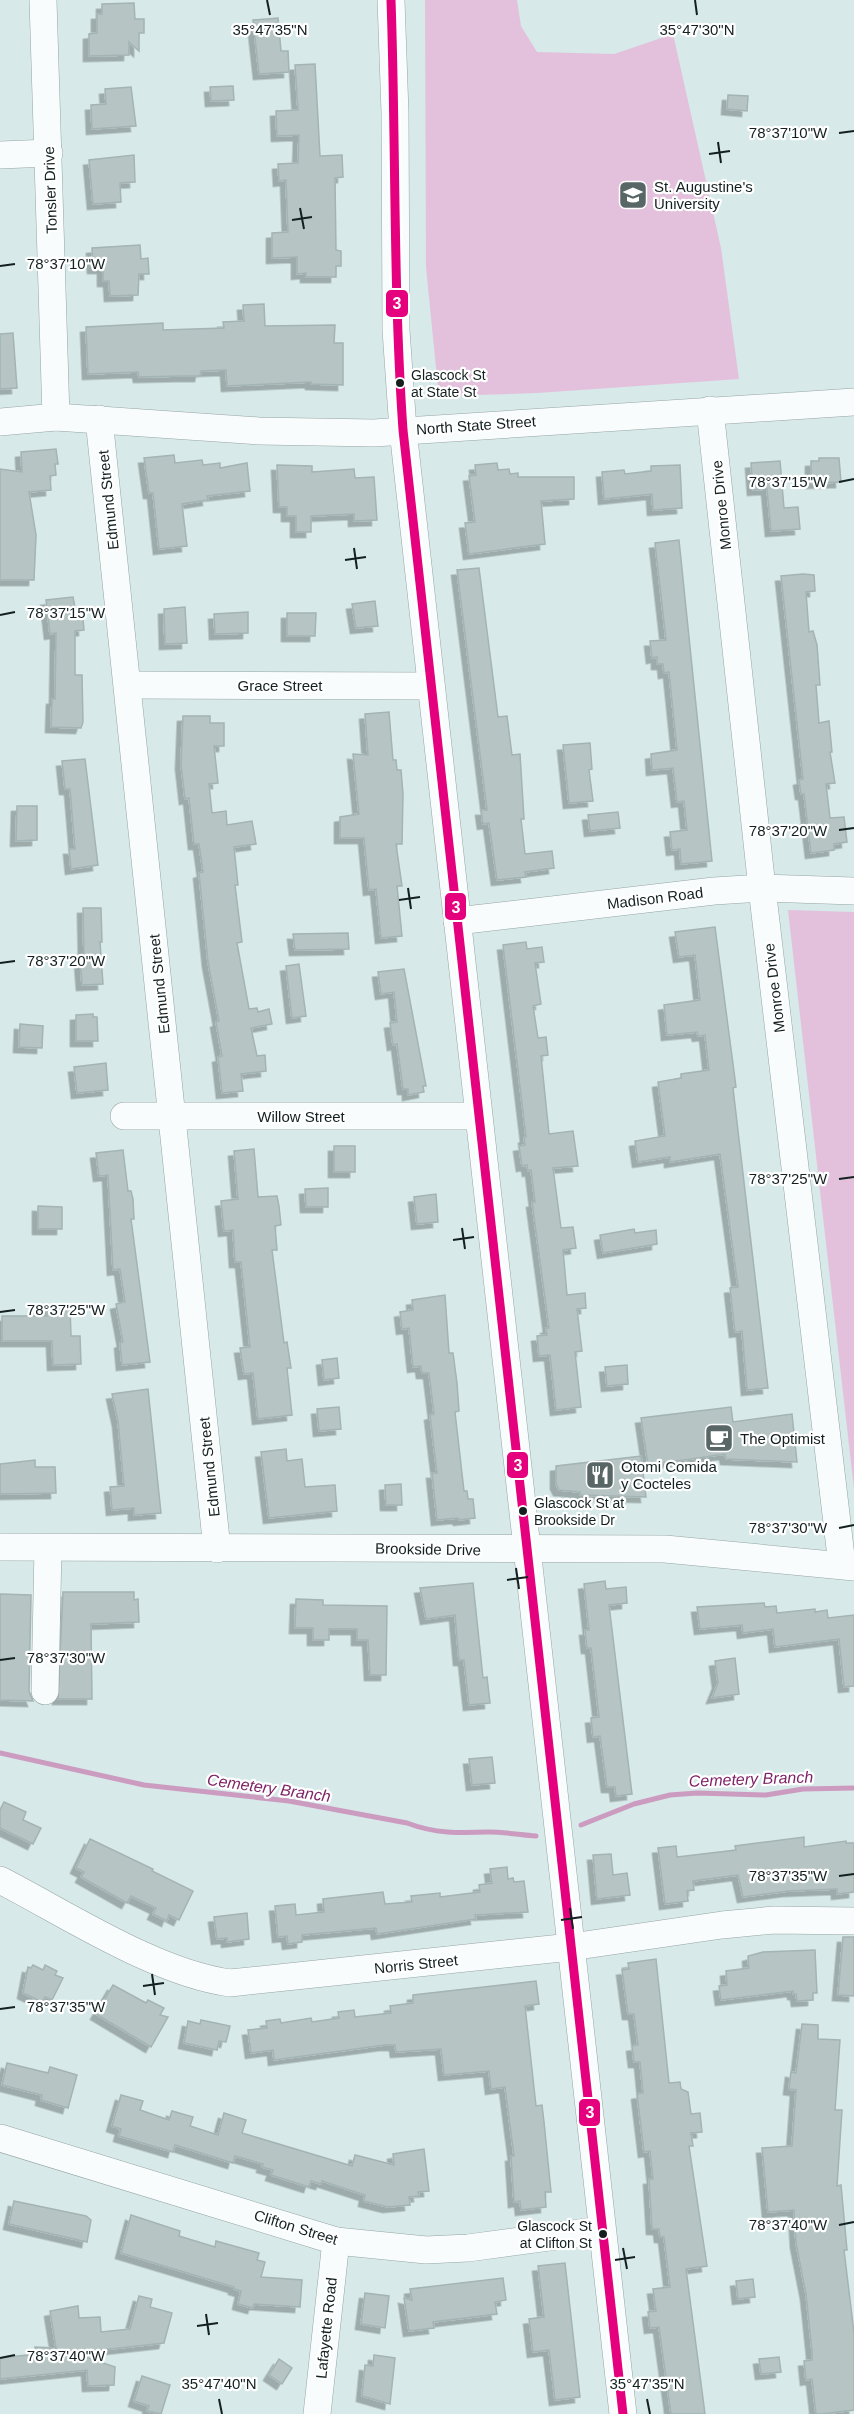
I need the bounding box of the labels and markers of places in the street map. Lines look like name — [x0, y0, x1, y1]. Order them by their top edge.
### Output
place label: St. Augustine's University — [654, 178, 753, 212]
school or university icon: St. Augustine's University — [617, 179, 649, 211]
place label: Glascock St at State St — [411, 367, 486, 400]
marker: Glascock St at State St — [394, 377, 406, 389]
cafe icon: The Optimist — [703, 1422, 735, 1454]
place label: The Optimist — [740, 1430, 826, 1447]
place label: Otomi Comida y Cocteles — [621, 1458, 718, 1492]
restaurant icon: Otomi Comida y Cocteles — [584, 1459, 616, 1491]
place label: Glascock St at Brookside Dr — [534, 1495, 624, 1528]
marker: Glascock St at Brookside Dr — [517, 1505, 529, 1517]
place label: Glascock St at Clifton St — [517, 2218, 592, 2251]
marker: Glascock St at Clifton St — [597, 2228, 609, 2240]

